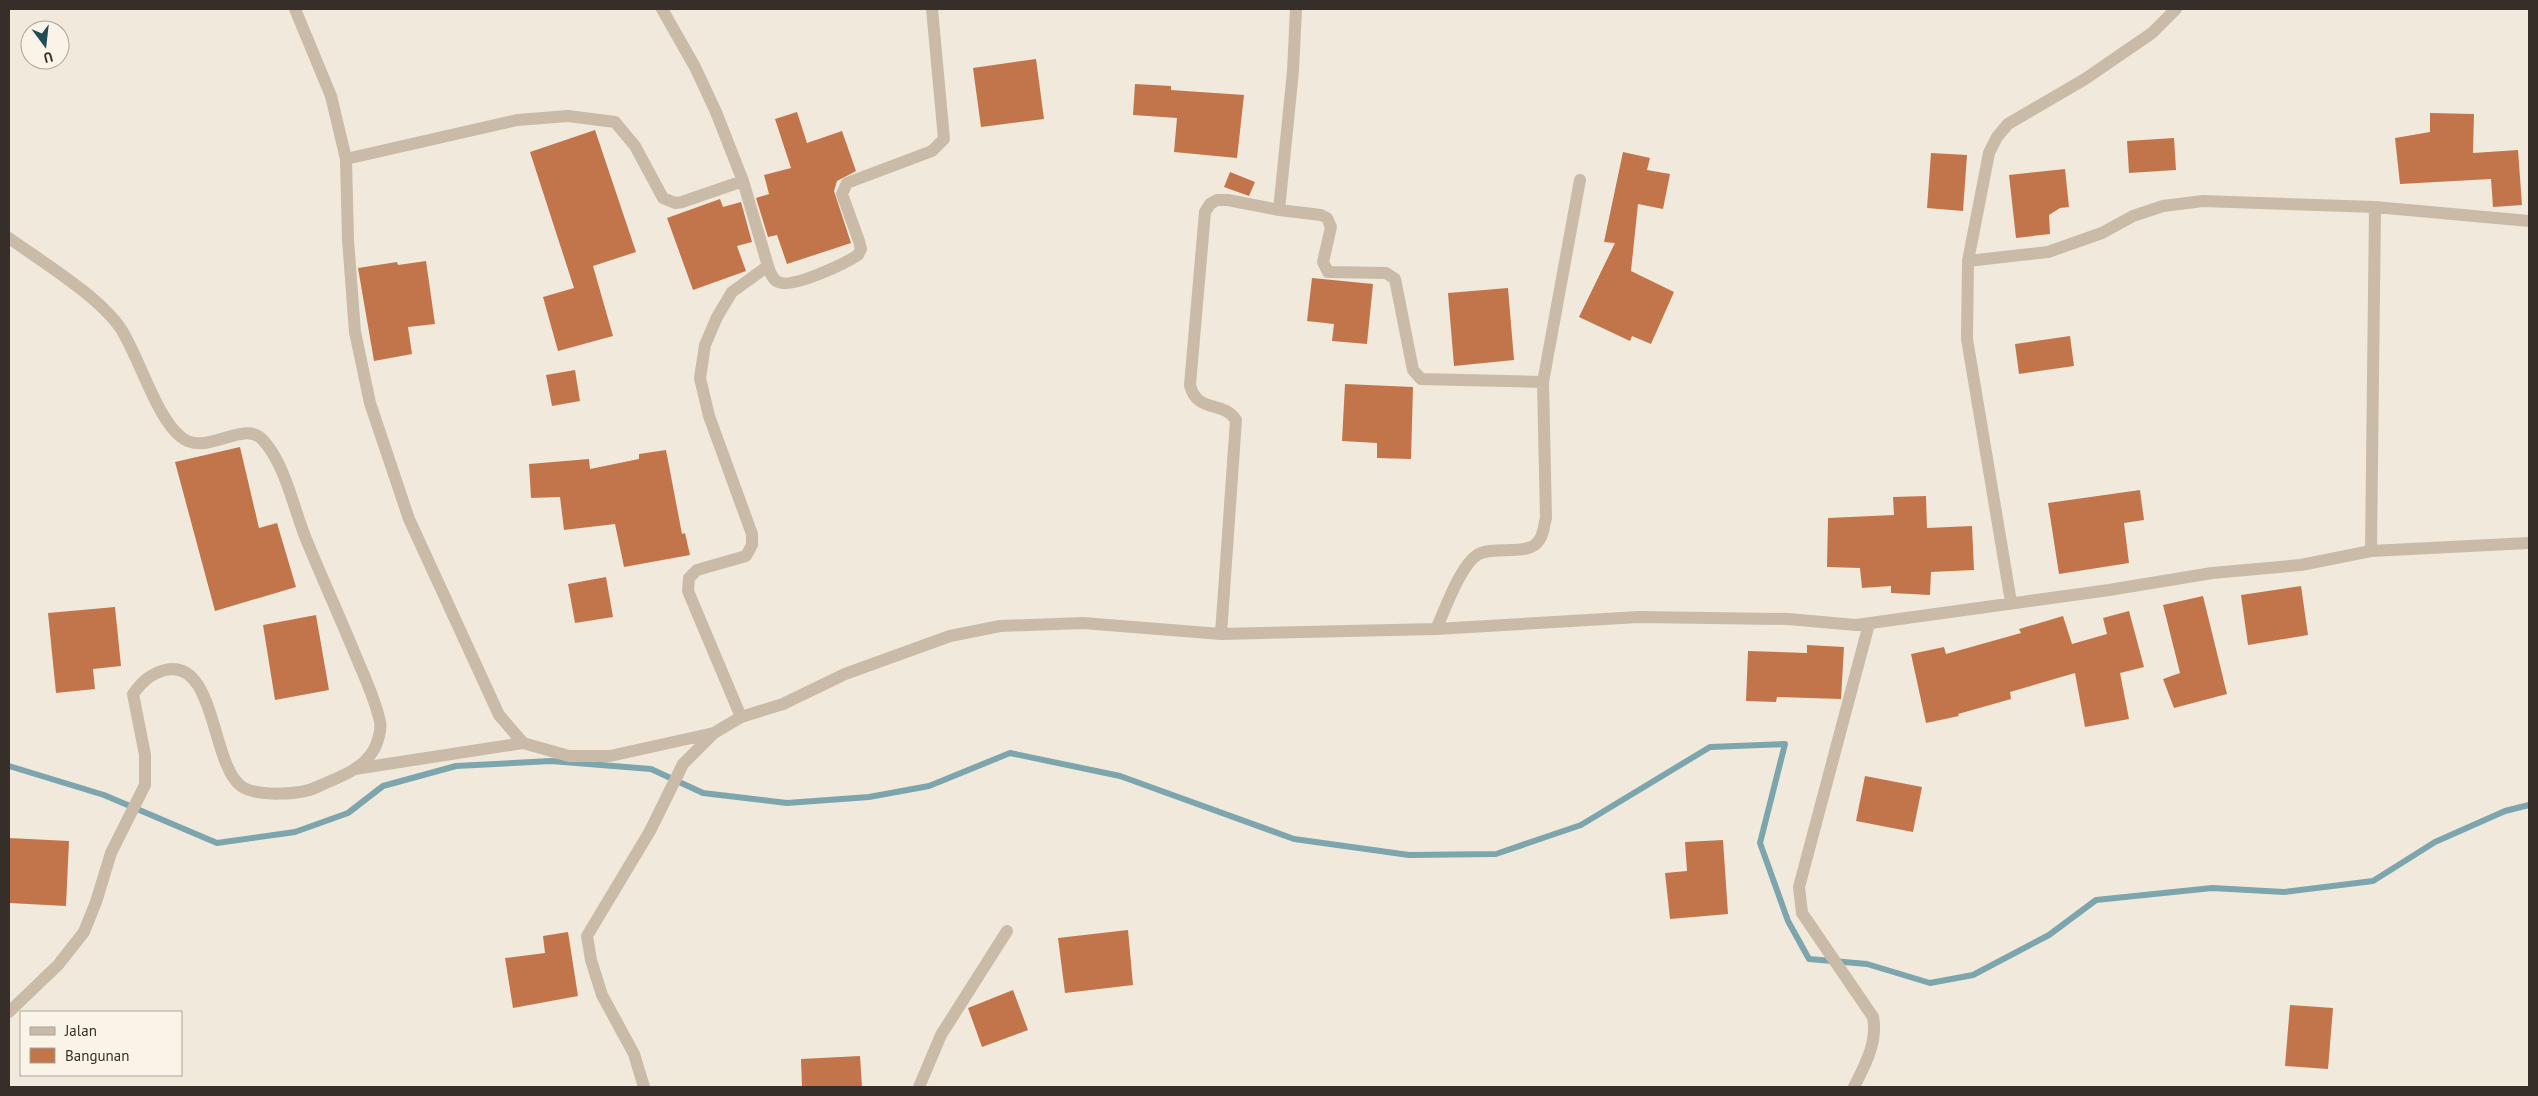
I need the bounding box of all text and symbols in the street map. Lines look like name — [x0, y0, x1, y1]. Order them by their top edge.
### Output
north arrow — [20, 20, 70, 70]
text: U — [42, 48, 55, 67]
legend — [20, 1011, 182, 1076]
text: Jalan — [64, 1021, 97, 1040]
text: Bangunan — [65, 1046, 129, 1065]

